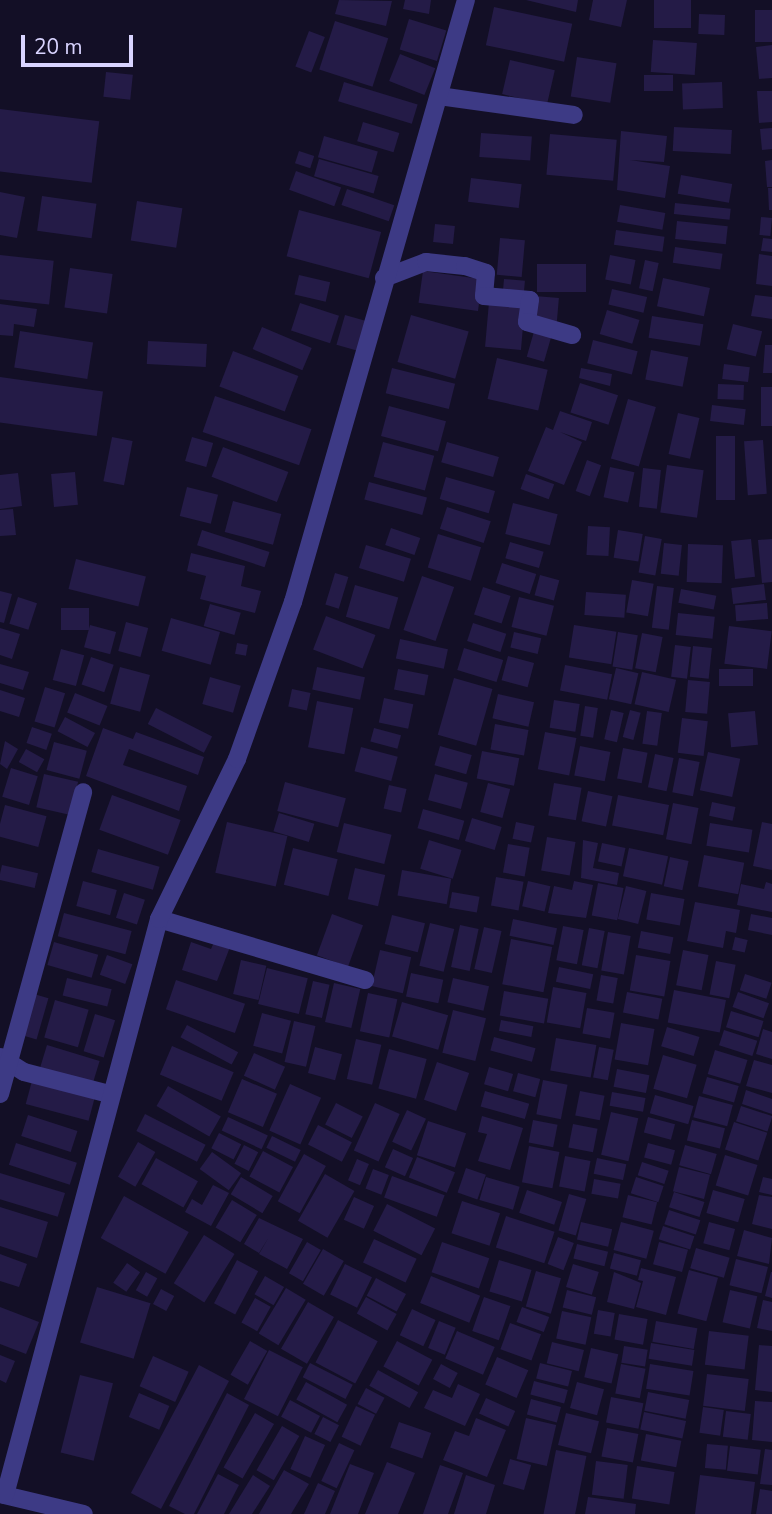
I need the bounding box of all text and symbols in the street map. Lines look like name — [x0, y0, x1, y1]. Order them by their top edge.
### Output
scale bar — [24, 21, 136, 65]
text: 20 m — [34, 33, 83, 61]

